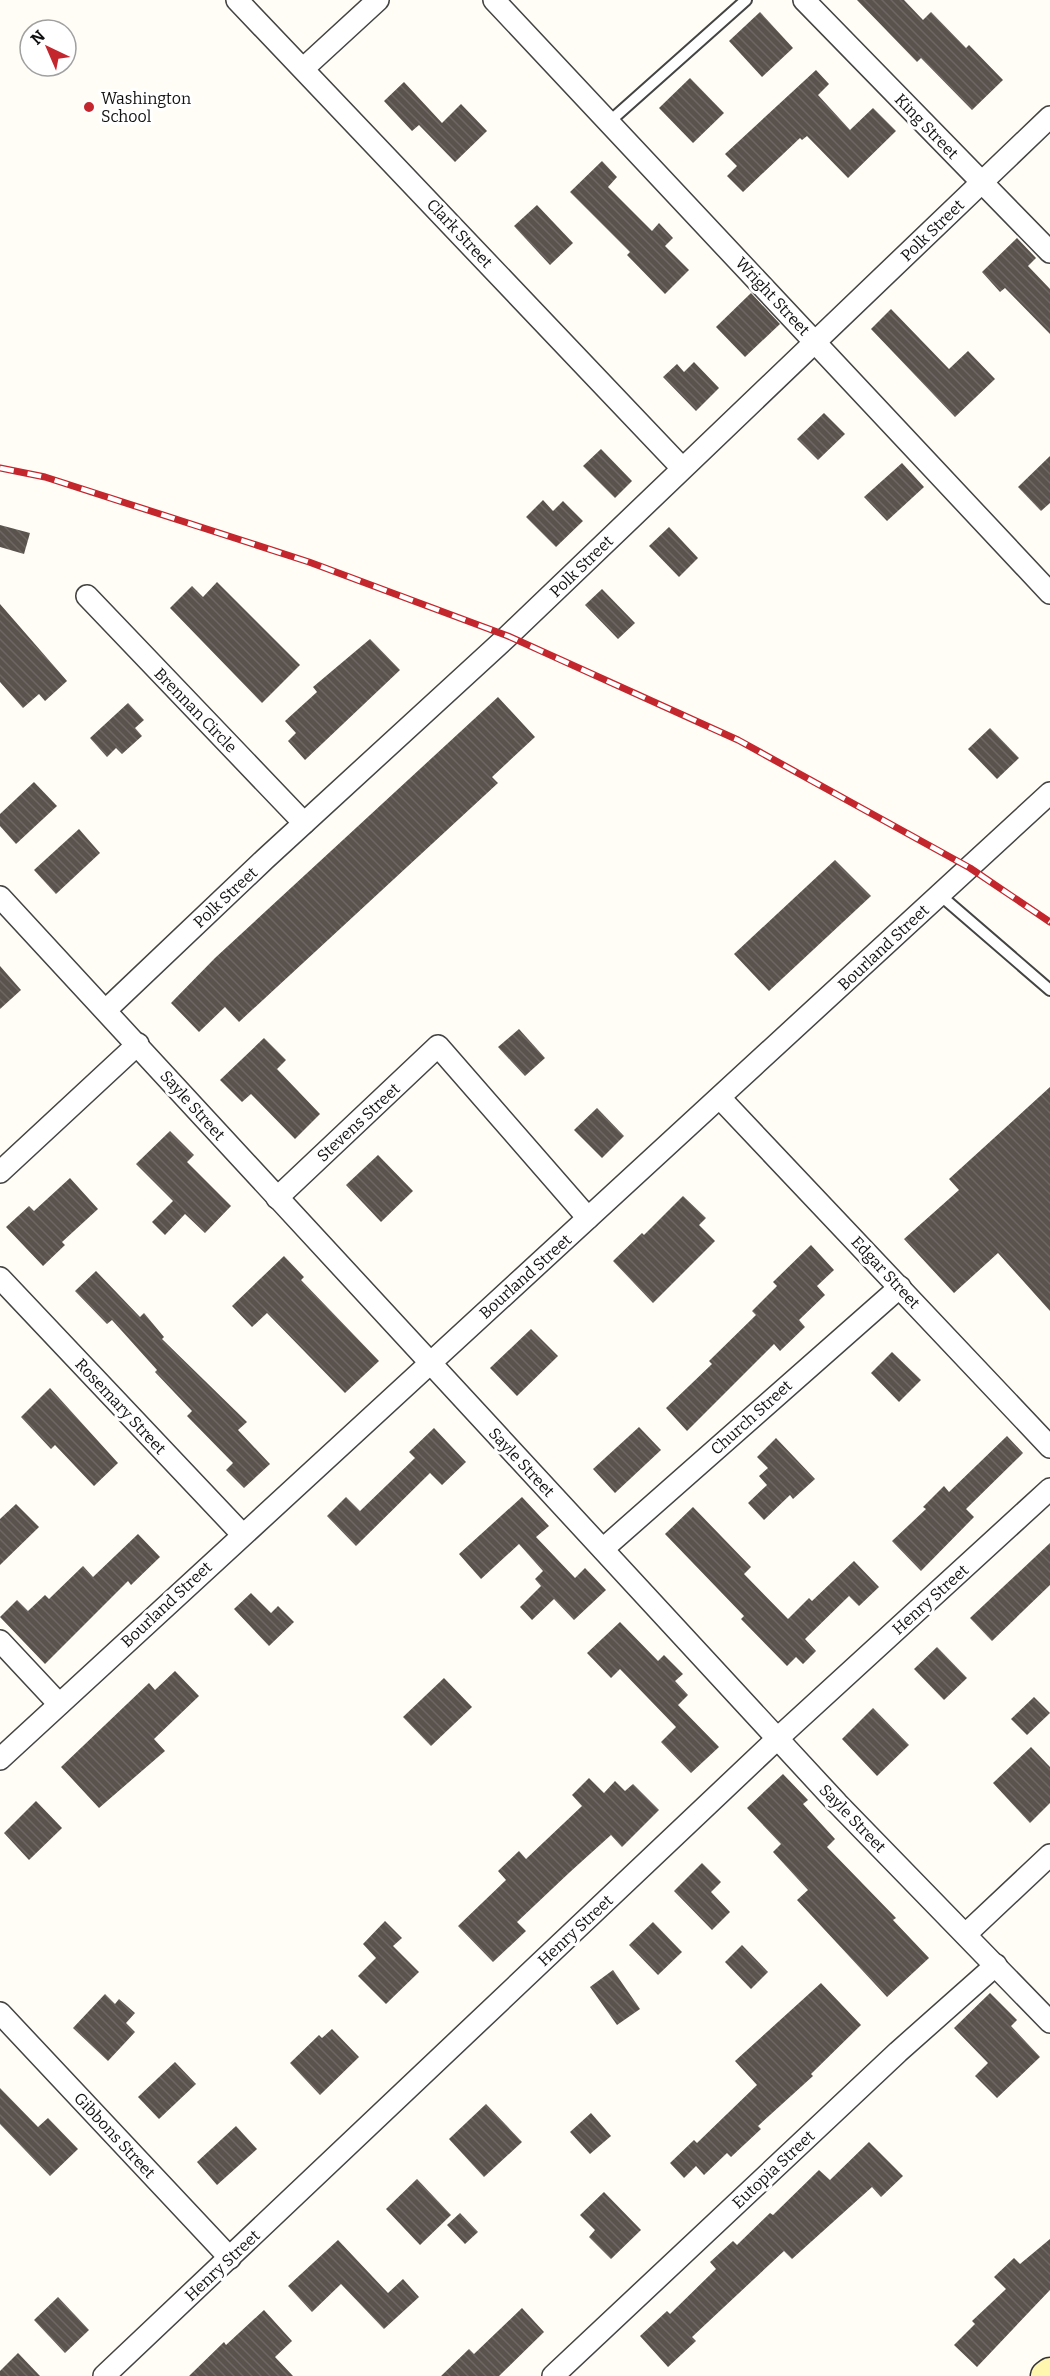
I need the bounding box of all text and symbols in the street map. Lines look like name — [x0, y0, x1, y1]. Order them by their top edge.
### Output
north arrow — [18, 18, 78, 78]
text: N — [27, 26, 49, 49]
place label: Washington School — [101, 89, 191, 126]
street label: King Street — [891, 90, 963, 163]
marker: Washington School — [82, 100, 96, 114]
street label: Clark Street — [423, 195, 496, 272]
street label: Polk Street — [897, 195, 968, 265]
street label: Wright Street — [732, 253, 814, 340]
street label: Polk Street — [546, 531, 617, 601]
street label: Brennan Circle — [150, 664, 241, 757]
street label: Polk Street — [189, 863, 261, 932]
street label: Bourland Street — [834, 900, 933, 994]
street label: Sayle Street — [156, 1066, 229, 1144]
street label: Stevens Street — [313, 1079, 404, 1166]
street label: Bourland Street — [475, 1230, 575, 1323]
street label: Edgar Street — [847, 1232, 924, 1313]
street label: Rosemary Street — [71, 1355, 170, 1458]
street label: Church Street — [707, 1376, 796, 1459]
street label: Sayle Street — [485, 1424, 559, 1501]
street label: Bourland Street — [117, 1557, 216, 1651]
street label: Henry Street — [888, 1560, 972, 1638]
street label: Sayle Street — [815, 1780, 890, 1857]
street label: Henry Street — [534, 1891, 617, 1970]
street label: Gibbons Street — [70, 2088, 159, 2182]
street label: Eutopia Street — [728, 2126, 819, 2212]
street label: Henry Street — [181, 2226, 264, 2305]

